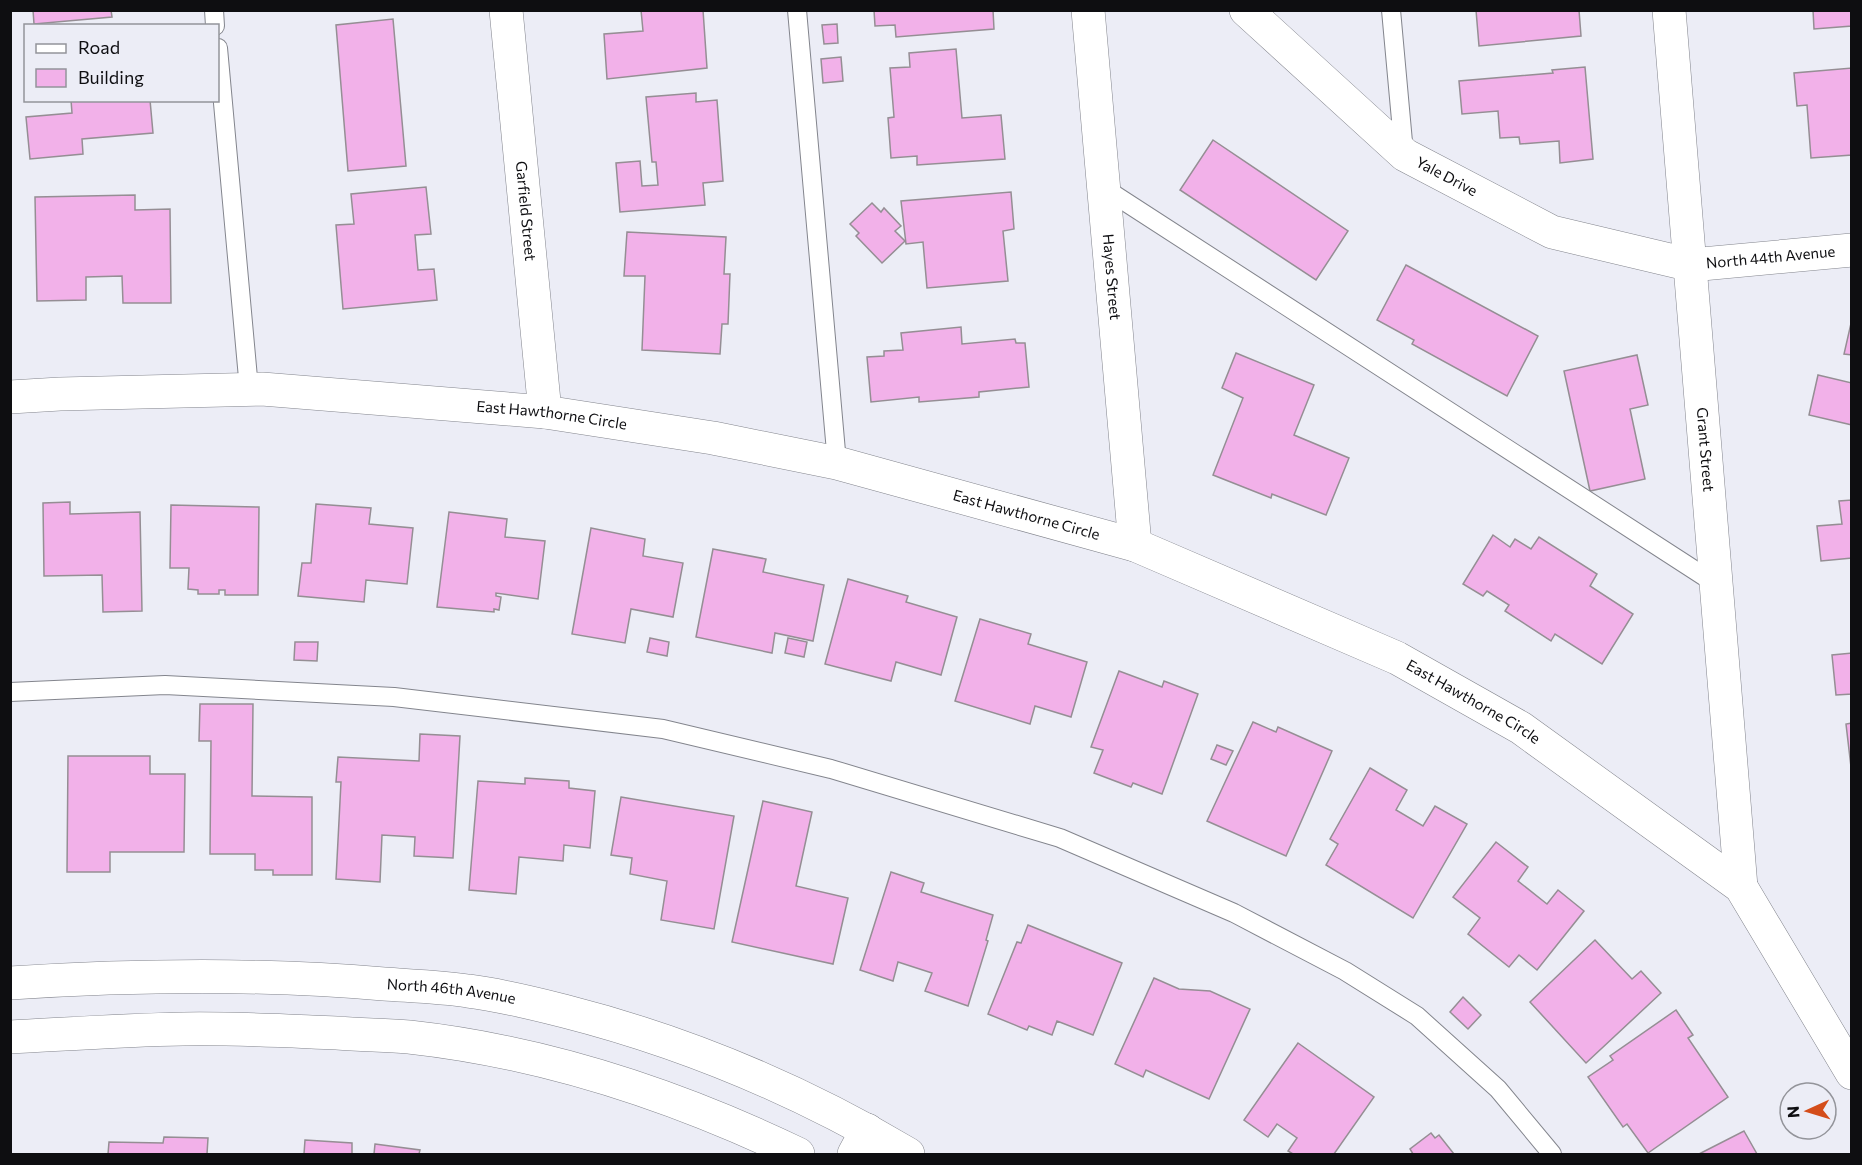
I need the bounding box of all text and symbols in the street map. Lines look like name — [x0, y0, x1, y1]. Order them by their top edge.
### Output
legend — [24, 24, 219, 102]
text: Road — [78, 36, 120, 58]
text: Building — [78, 66, 144, 88]
street label: Yale Drive — [1413, 152, 1481, 199]
street label: Garfield Street — [513, 160, 540, 262]
street label: Hayes Street — [1100, 233, 1125, 321]
street label: North 44th Avenue — [1705, 242, 1836, 272]
street label: East Hawthorne Circle — [476, 396, 628, 433]
street label: Grant Street — [1694, 406, 1719, 492]
street label: East Hawthorne Circle — [951, 485, 1102, 543]
street label: East Hawthorne Circle — [1404, 655, 1544, 747]
street label: North 46th Avenue — [386, 974, 518, 1007]
north arrow — [1778, 1081, 1838, 1141]
text: N — [1783, 1105, 1802, 1119]

